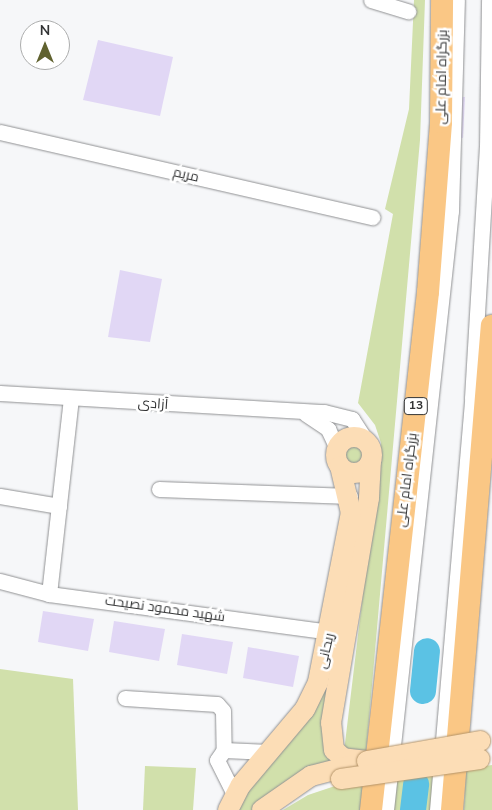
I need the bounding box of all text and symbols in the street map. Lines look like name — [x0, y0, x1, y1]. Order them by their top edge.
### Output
north arrow — [20, 20, 70, 70]
text: N — [40, 21, 50, 40]
street label: بزرگراه امام علی — [433, 29, 451, 125]
street label: مریم — [171, 164, 201, 186]
street label: آزادی — [137, 395, 169, 413]
road number: 13 — [404, 396, 428, 416]
street label: بزرگراه امام علی — [393, 432, 421, 528]
street label: شهید محمود نصیحت — [104, 592, 226, 626]
street label: ریحانی — [314, 632, 338, 670]

